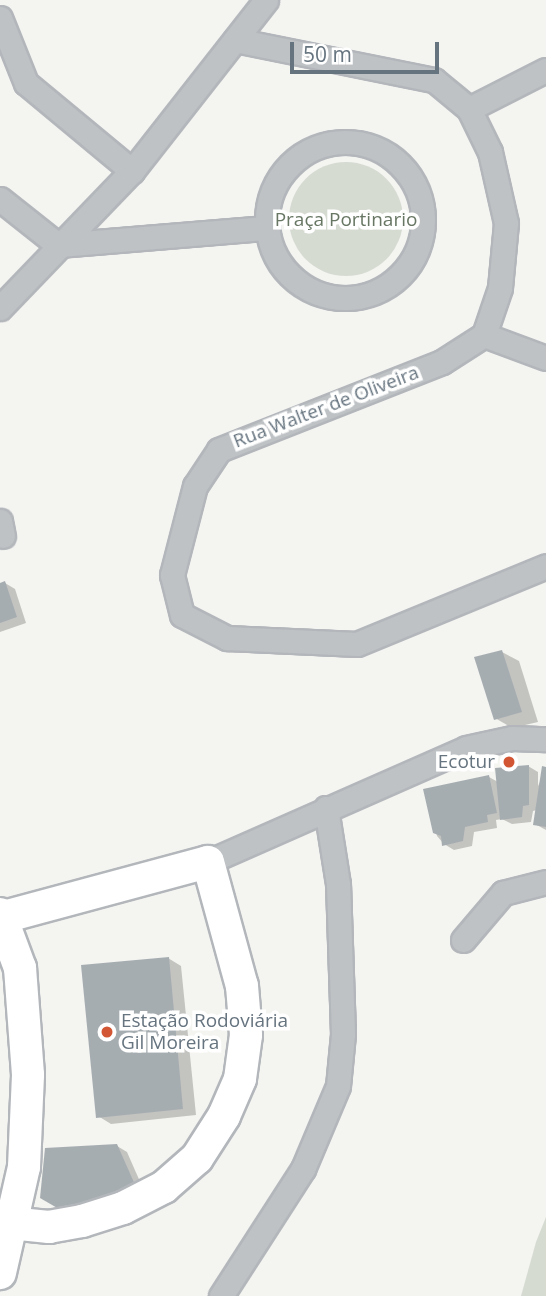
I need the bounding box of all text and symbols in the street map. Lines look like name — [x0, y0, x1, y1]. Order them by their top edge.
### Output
scale bar — [294, 28, 443, 72]
text: 50 m — [303, 40, 352, 68]
park label: Praça Portinario — [275, 209, 417, 231]
street label: Rua Walter de Oliveira — [230, 361, 422, 453]
place label: Ecotur — [438, 751, 495, 773]
marker: Ecotur — [501, 754, 517, 770]
place label: Estação Rodoviária Gil Moreira — [121, 1010, 288, 1054]
marker: Estação Rodoviária Gil Moreira — [99, 1024, 115, 1040]

